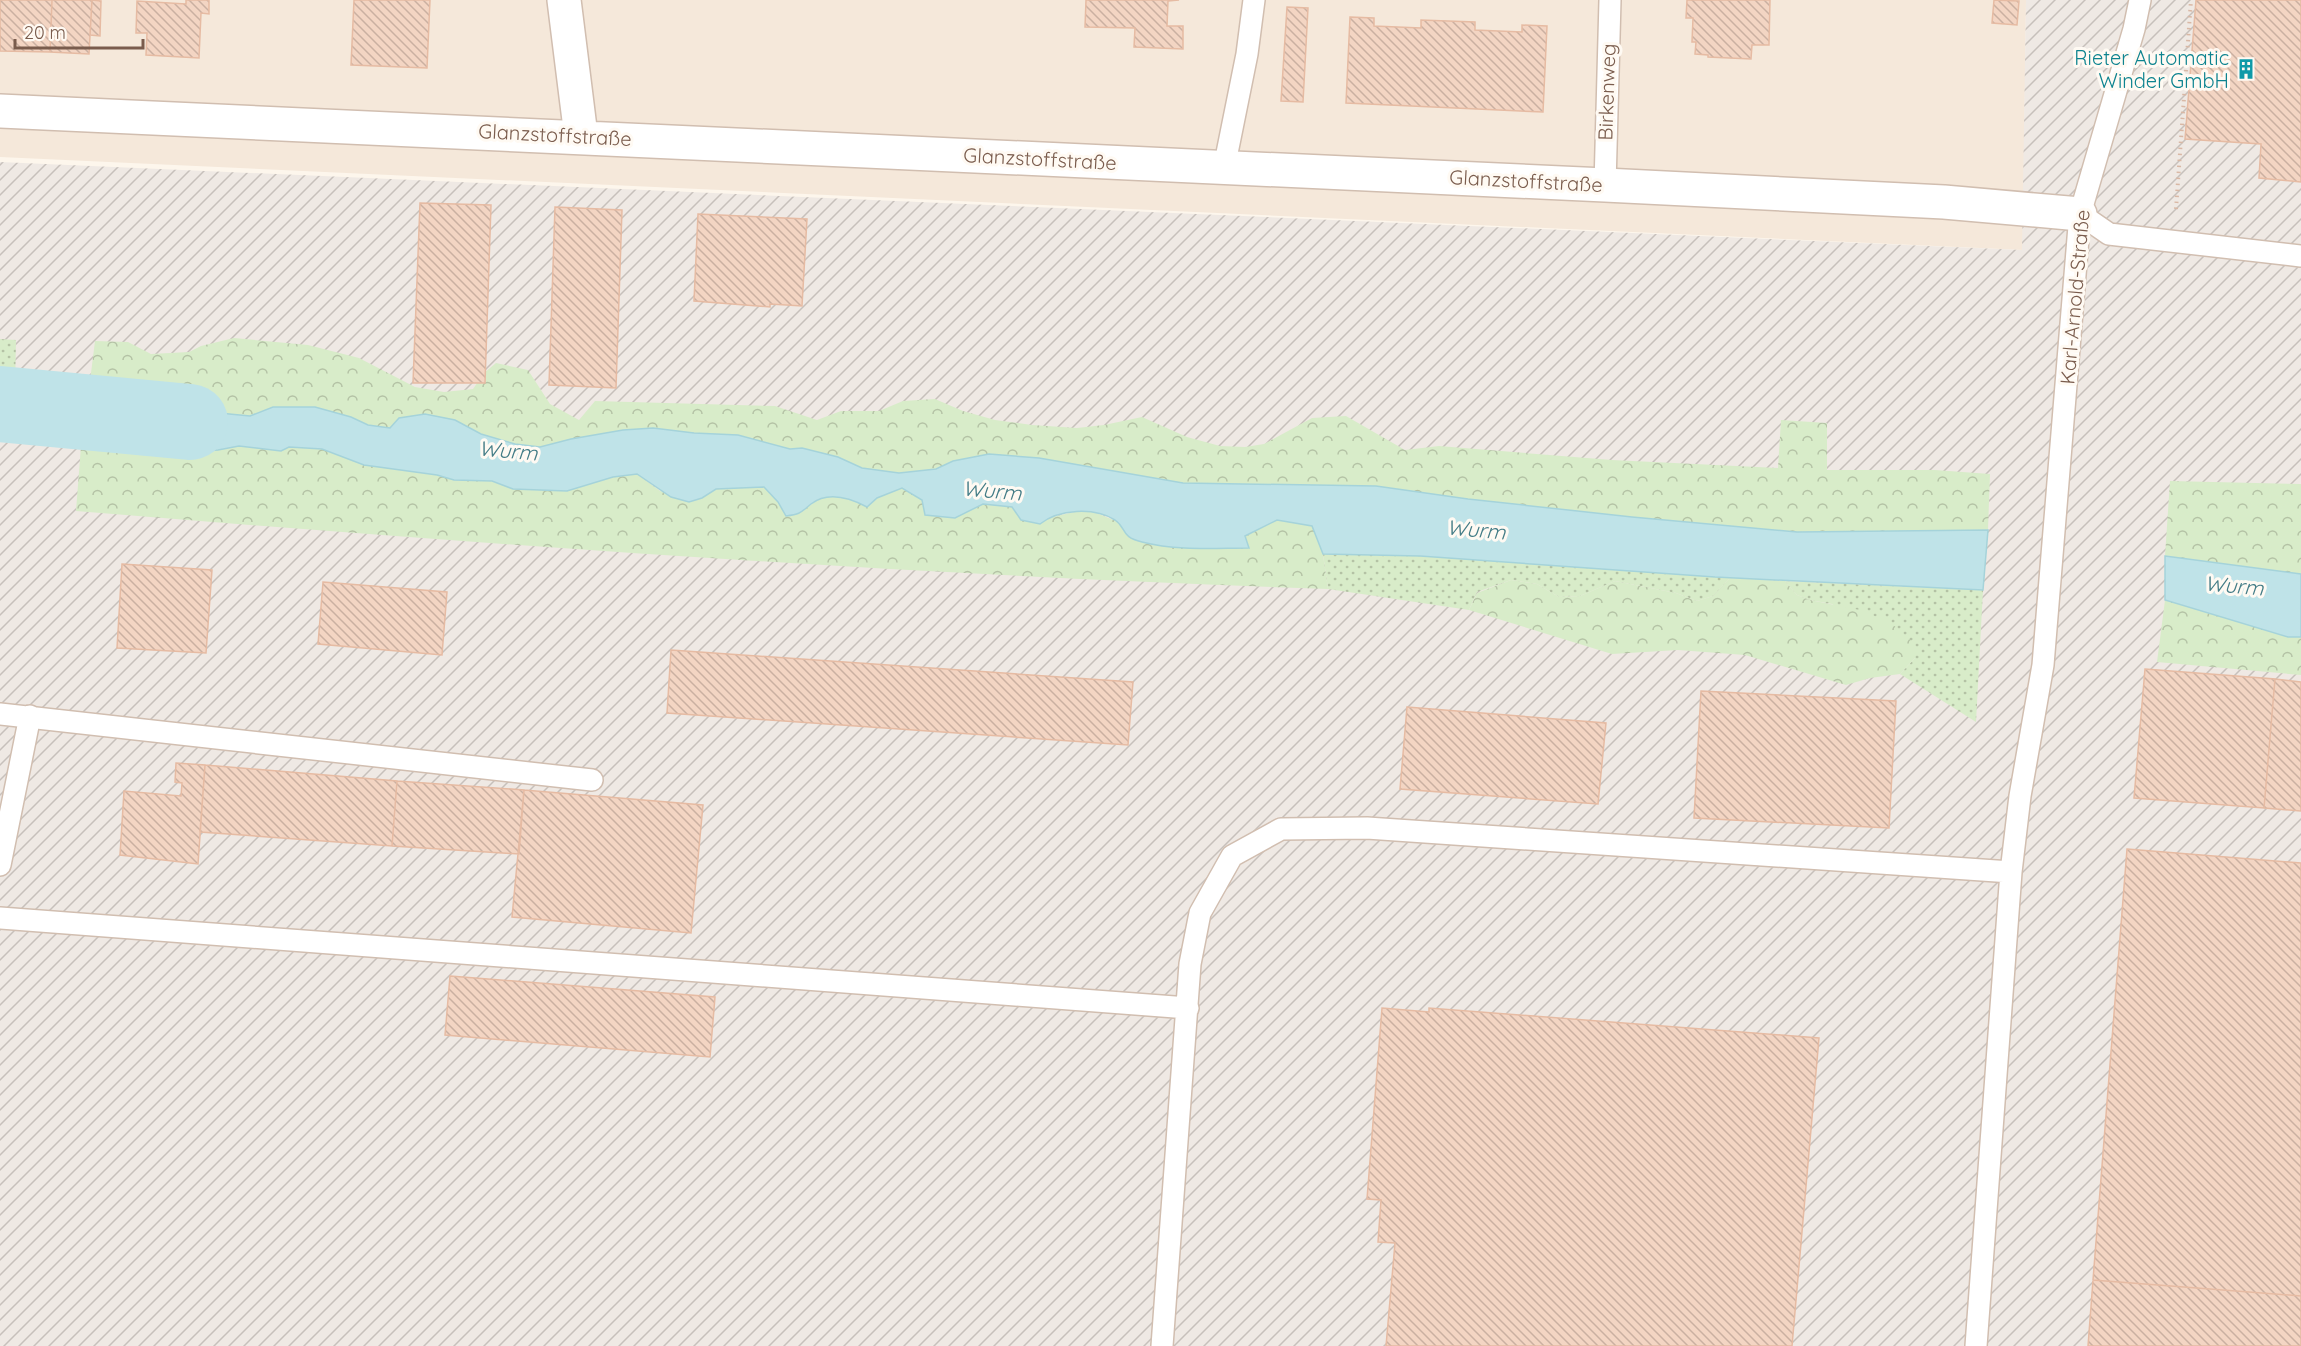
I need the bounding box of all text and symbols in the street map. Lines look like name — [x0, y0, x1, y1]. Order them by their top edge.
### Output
scale bar — [15, 12, 142, 50]
text: 20 m — [24, 21, 66, 44]
street label: Birkenweg — [1592, 43, 1621, 141]
place label: Rieter Automatic Winder GmbH — [2074, 45, 2229, 93]
building icon: Rieter Automatic Winder GmbH — [2234, 57, 2258, 81]
street label: Glanzstoffstraße — [478, 118, 632, 151]
street label: Glanzstoffstraße — [963, 142, 1117, 175]
street label: Glanzstoffstraße — [1449, 164, 1603, 197]
street label: Karl-Arnold-Straße — [2054, 209, 2095, 385]
water label: Wurm — [477, 434, 540, 466]
water label: Wurm — [961, 474, 1024, 506]
water label: Wurm — [1445, 513, 1508, 545]
water label: Wurm — [2203, 569, 2266, 601]

